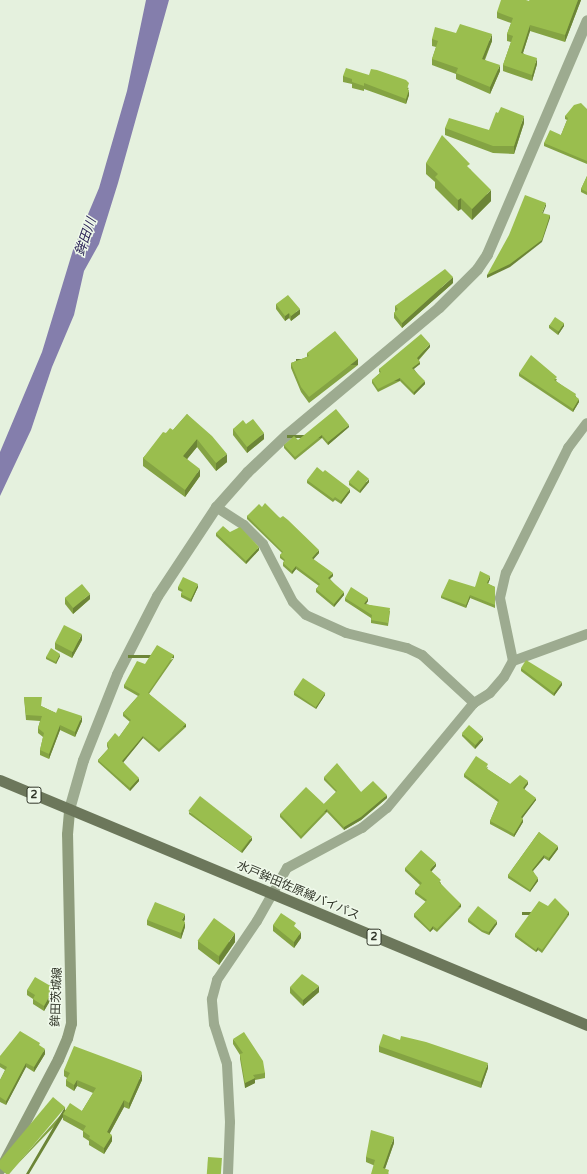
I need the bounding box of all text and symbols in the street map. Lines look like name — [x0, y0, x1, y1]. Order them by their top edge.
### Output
water label: 鉾田川 — [72, 216, 100, 258]
road number: 2 — [26, 786, 42, 804]
street label: 水戸鉾田佐原線バイパス — [234, 859, 362, 923]
road number: 2 — [366, 928, 382, 946]
street label: 鉾田茨城線 — [49, 967, 65, 1027]

